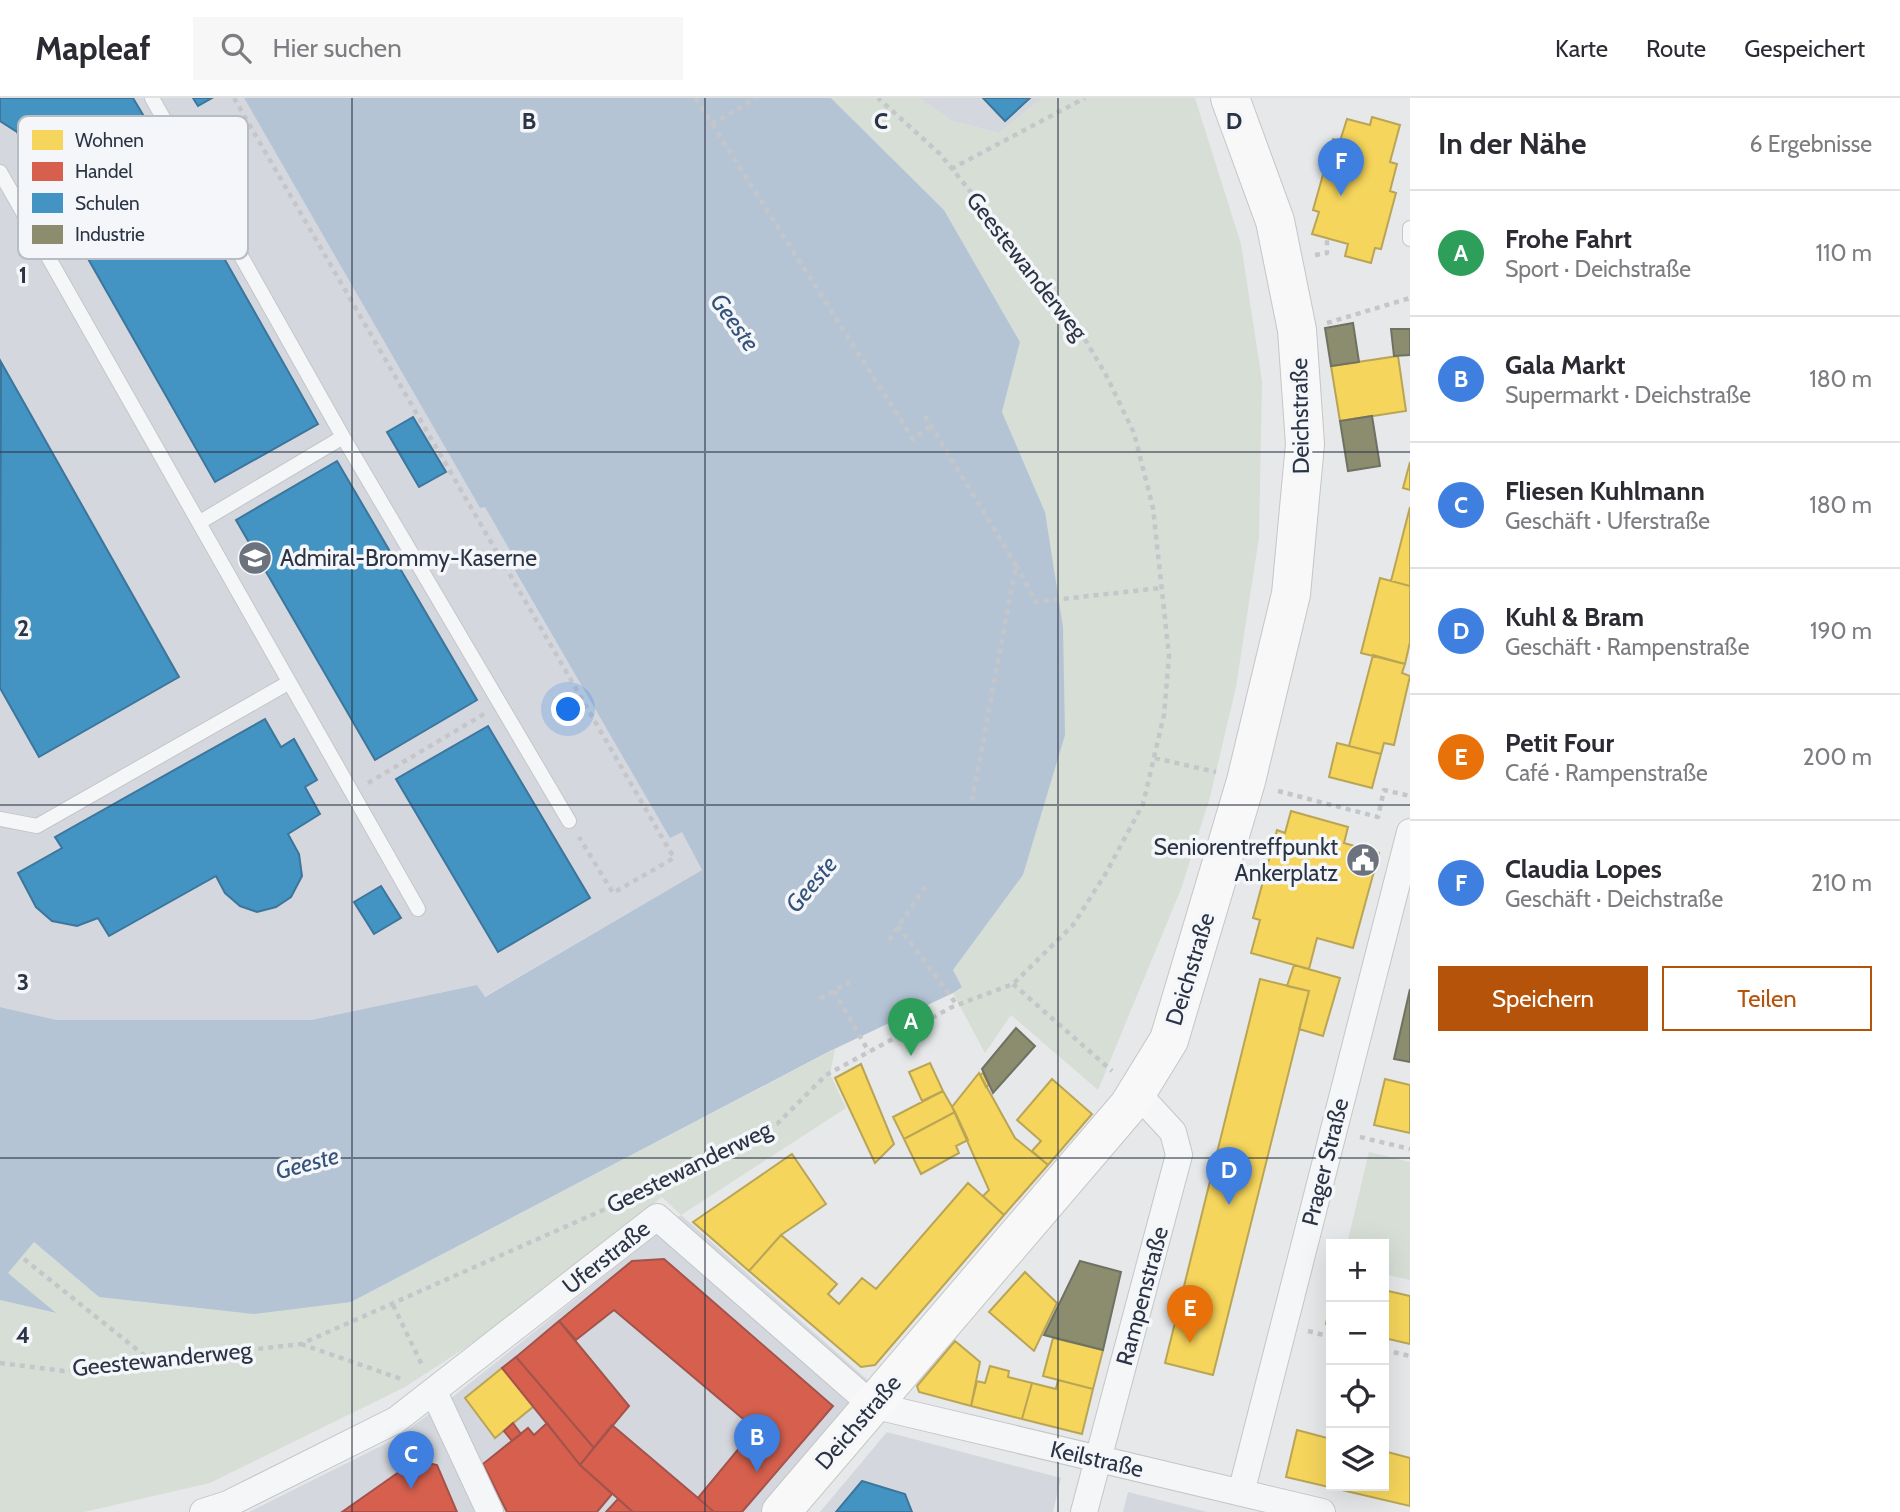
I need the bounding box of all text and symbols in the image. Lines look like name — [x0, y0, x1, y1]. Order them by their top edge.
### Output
search box — [193, 17, 683, 80]
text: Mapleaf — [35, 28, 151, 68]
icon: search — [217, 29, 255, 67]
text: Hier suchen — [273, 32, 402, 64]
text: Karte — [1555, 34, 1608, 63]
text: Route — [1646, 34, 1706, 63]
text: Gespeichert — [1744, 34, 1865, 63]
text: B — [522, 107, 536, 135]
text: C — [874, 107, 888, 135]
text: D — [1226, 107, 1242, 135]
legend — [18, 116, 248, 259]
text: In der Nähe — [1438, 125, 1587, 162]
text: Wohnen — [75, 129, 144, 152]
text: 6 Ergebnisse — [1750, 130, 1872, 158]
pin: F — [1318, 138, 1364, 196]
text: Handel — [75, 160, 133, 183]
street label: Geestewanderweg — [961, 186, 1094, 346]
text: Schulen — [75, 192, 140, 215]
text: Industrie — [75, 223, 145, 246]
text: Frohe Fahrt — [1505, 223, 1632, 255]
text: A — [1454, 239, 1468, 267]
text: 110 m — [1816, 239, 1872, 267]
text: Sport · Deichstraße — [1505, 255, 1691, 283]
text: 1 — [19, 261, 27, 289]
water label: Geeste — [704, 287, 766, 357]
text: Gala Markt — [1505, 349, 1625, 381]
street label: Deichstraße — [1285, 357, 1315, 474]
text: B — [1454, 365, 1468, 393]
text: 180 m — [1809, 365, 1872, 393]
text: Supermarkt · Deichstraße — [1505, 381, 1751, 409]
text: Fliesen Kuhlmann — [1505, 475, 1705, 507]
text: C — [1454, 491, 1468, 519]
text: 180 m — [1809, 491, 1872, 519]
text: Geschäft · Uferstraße — [1505, 507, 1710, 535]
school or university icon: Admiral-Brommy-Kaserne — [236, 539, 274, 577]
place label: Admiral-Brommy-Kaserne — [280, 544, 537, 572]
text: Kuhl & Bram — [1505, 601, 1644, 633]
text: 2 — [17, 614, 29, 642]
text: D — [1453, 617, 1469, 645]
text: 190 m — [1810, 617, 1872, 645]
text: Geschäft · Rampenstraße — [1505, 633, 1749, 661]
your location — [551, 692, 585, 726]
text: Petit Four — [1505, 727, 1614, 759]
text: E — [1454, 743, 1468, 771]
text: 200 m — [1802, 743, 1872, 771]
text: Café · Rampenstraße — [1505, 759, 1708, 787]
place label: Seniorentreffpunkt Ankerplatz — [1153, 833, 1338, 887]
public building icon: Seniorentreffpunkt Ankerplatz — [1344, 841, 1382, 879]
water label: Geeste — [779, 850, 843, 918]
text: Claudia Lopes — [1505, 853, 1662, 885]
text: F — [1455, 869, 1467, 897]
text: 210 m — [1811, 869, 1872, 897]
text: Geschäft · Deichstraße — [1505, 885, 1723, 913]
street label: Deichstraße — [1160, 909, 1220, 1029]
button: Speichern — [1438, 966, 1648, 1031]
button: Teilen — [1662, 966, 1872, 1031]
text: 3 — [17, 968, 29, 996]
pin: A — [888, 998, 934, 1056]
street label: Prager Straße — [1296, 1095, 1354, 1229]
street label: Geestewanderweg — [602, 1115, 776, 1219]
water label: Geeste — [272, 1141, 342, 1185]
pin: D — [1206, 1147, 1252, 1205]
street label: Uferstraße — [557, 1214, 655, 1300]
street label: Rampenstraße — [1110, 1223, 1174, 1369]
map controls — [1326, 1239, 1389, 1491]
button: + — [1326, 1239, 1389, 1302]
pin: E — [1167, 1285, 1213, 1343]
button: − — [1326, 1302, 1389, 1365]
text: 4 — [16, 1321, 30, 1349]
street label: Geestewanderweg — [71, 1336, 253, 1382]
button: locate — [1326, 1365, 1389, 1428]
street label: Deichstraße — [809, 1369, 907, 1475]
pin: B — [734, 1414, 780, 1472]
button: layers — [1326, 1428, 1389, 1491]
pin: C — [388, 1431, 434, 1489]
street label: Keilstraße — [1048, 1435, 1146, 1483]

